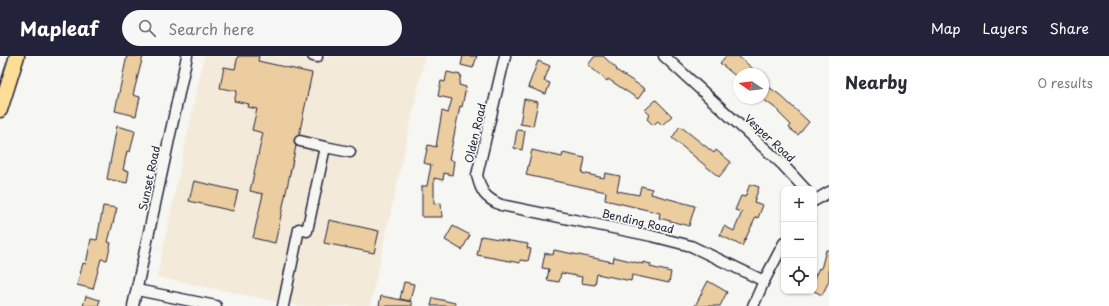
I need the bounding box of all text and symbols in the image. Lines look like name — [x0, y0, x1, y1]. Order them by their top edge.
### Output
search box — [122, 10, 402, 46]
text: Mapleaf — [20, 14, 98, 42]
icon: search — [136, 17, 158, 39]
text: Search here — [168, 17, 254, 40]
text: Map — [931, 18, 961, 39]
text: Layers — [983, 18, 1028, 39]
text: Share — [1050, 18, 1089, 39]
north arrow — [733, 68, 769, 104]
text: Nearby — [845, 69, 907, 95]
text: 0 results — [1038, 73, 1093, 92]
street label: Olden Road — [460, 101, 490, 165]
street label: Vesper Road — [741, 110, 799, 166]
street label: Sunset Road — [134, 144, 164, 212]
map controls — [781, 186, 817, 294]
button: + — [781, 186, 817, 222]
street label: Bending Road — [600, 204, 676, 238]
button: − — [781, 222, 817, 258]
button: locate — [781, 258, 817, 294]

